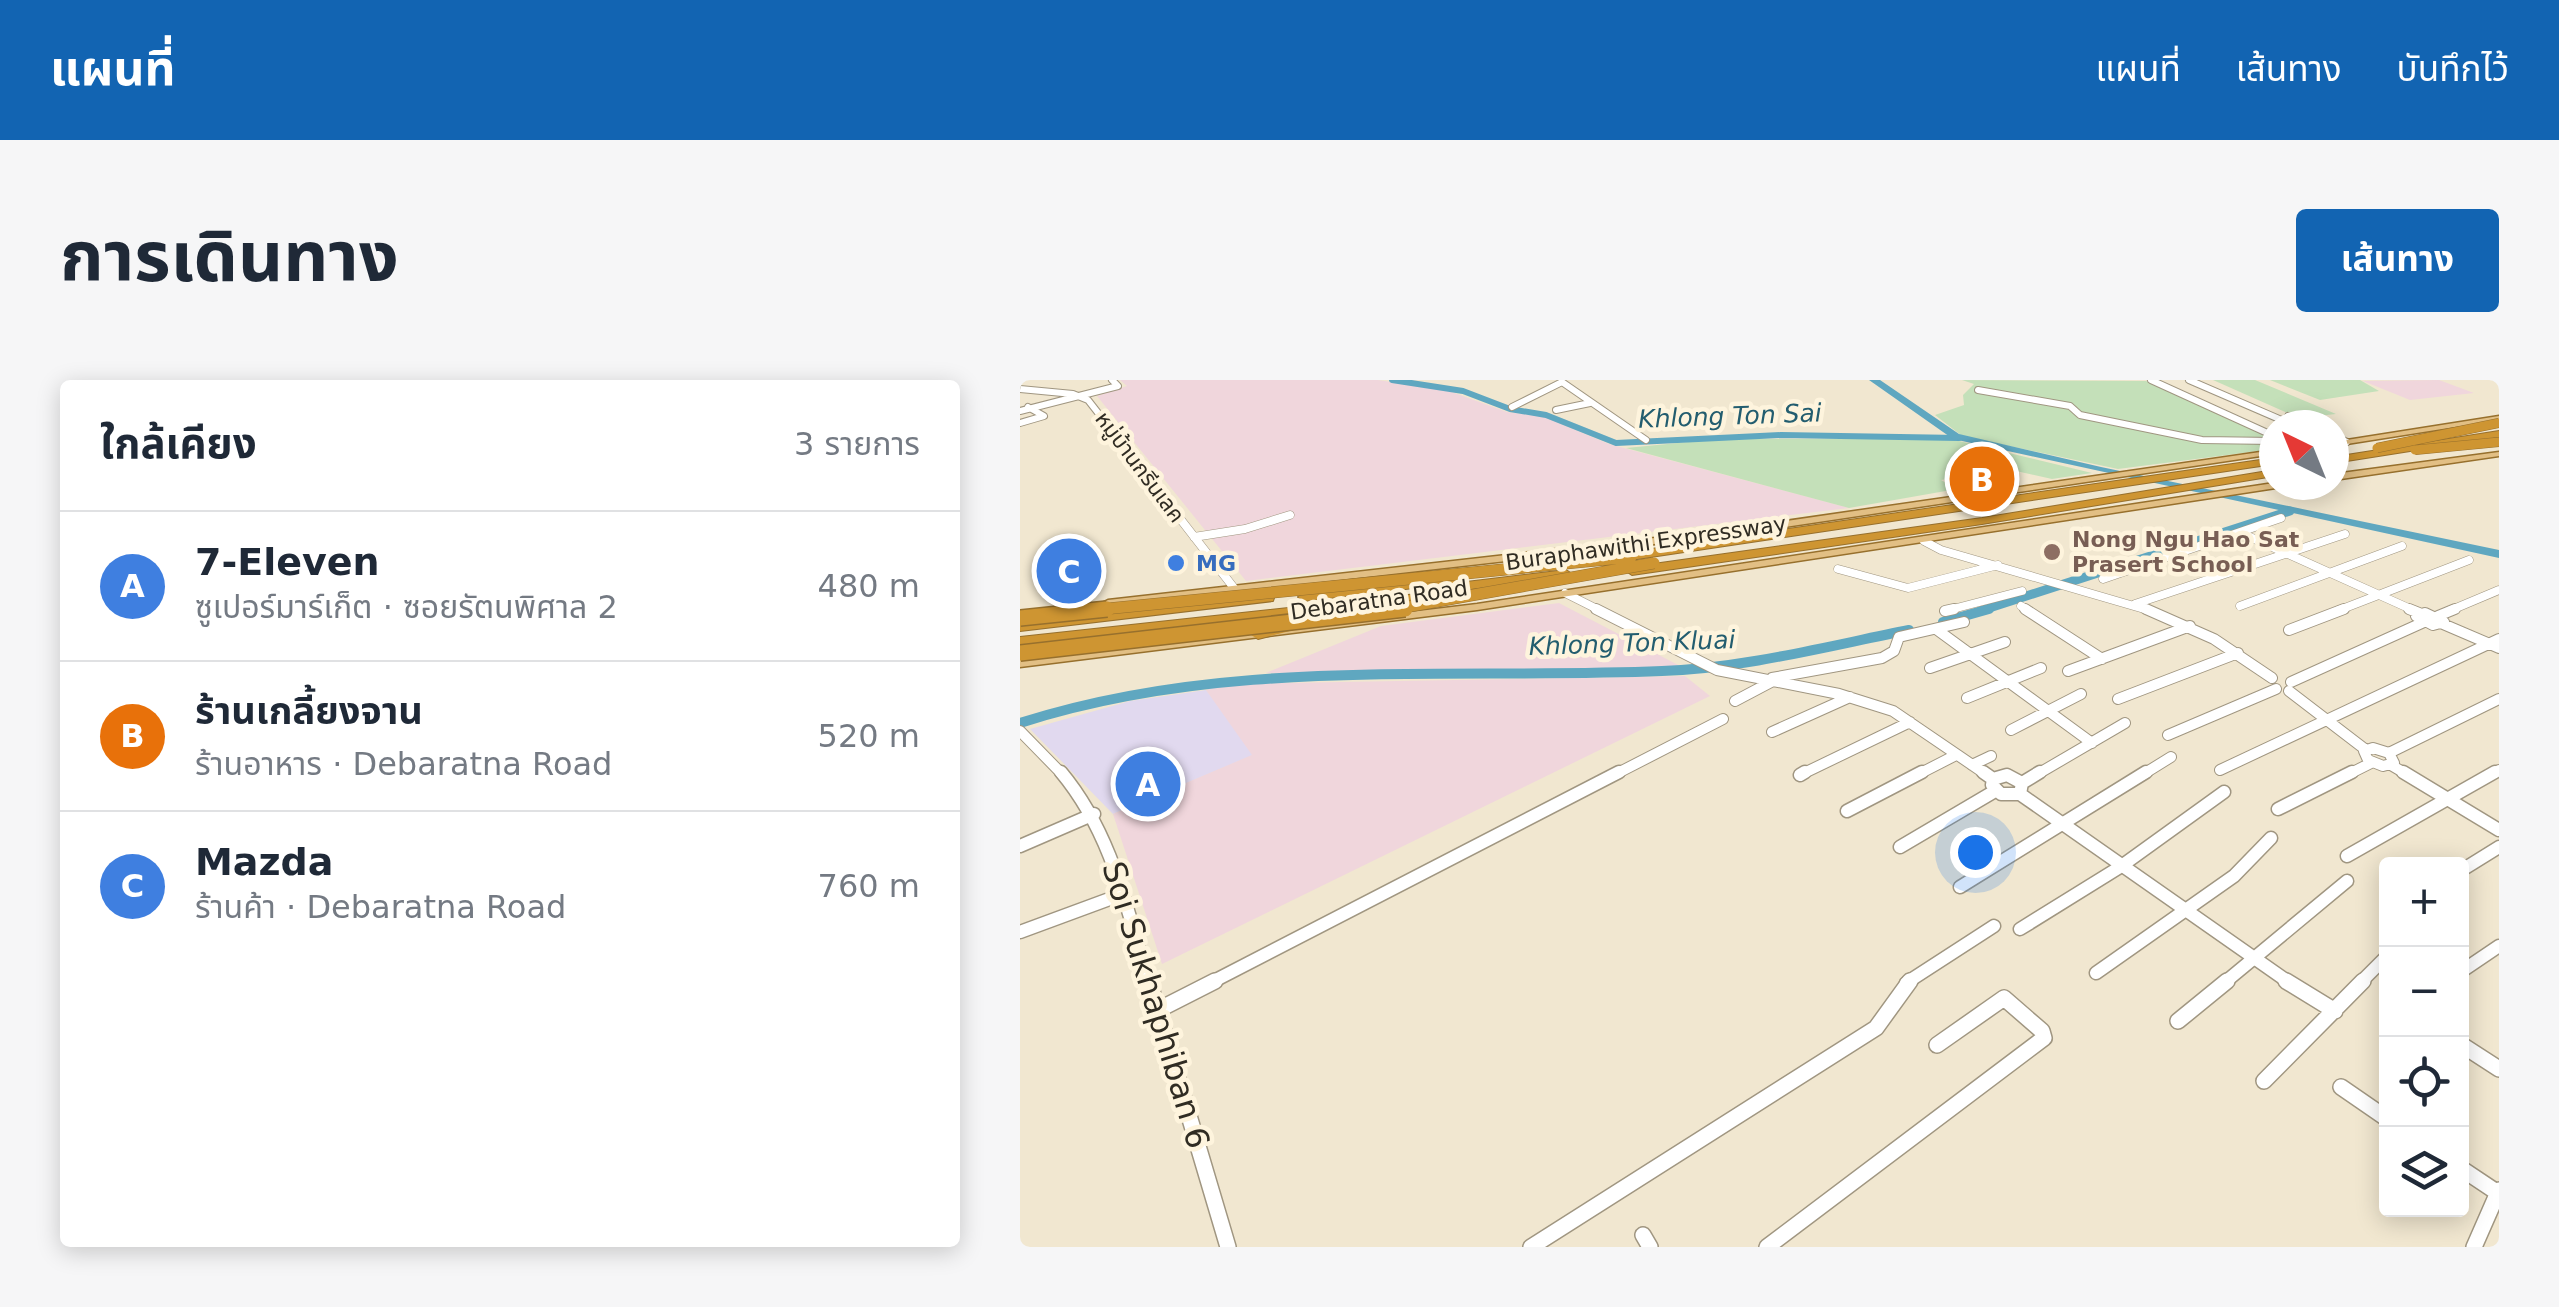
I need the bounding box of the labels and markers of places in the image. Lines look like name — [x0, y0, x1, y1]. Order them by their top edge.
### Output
pin: B — [1950, 442, 2014, 516]
place label: Nong Ngu Hao Sat Prasert School — [2072, 527, 2300, 577]
pin: C — [1037, 534, 1102, 608]
marker: Nong Ngu Hao Sat Prasert School — [2041, 541, 2063, 563]
place label: MG — [1196, 551, 1236, 576]
marker: MG — [1165, 552, 1187, 574]
pin: A — [1116, 746, 1180, 822]

